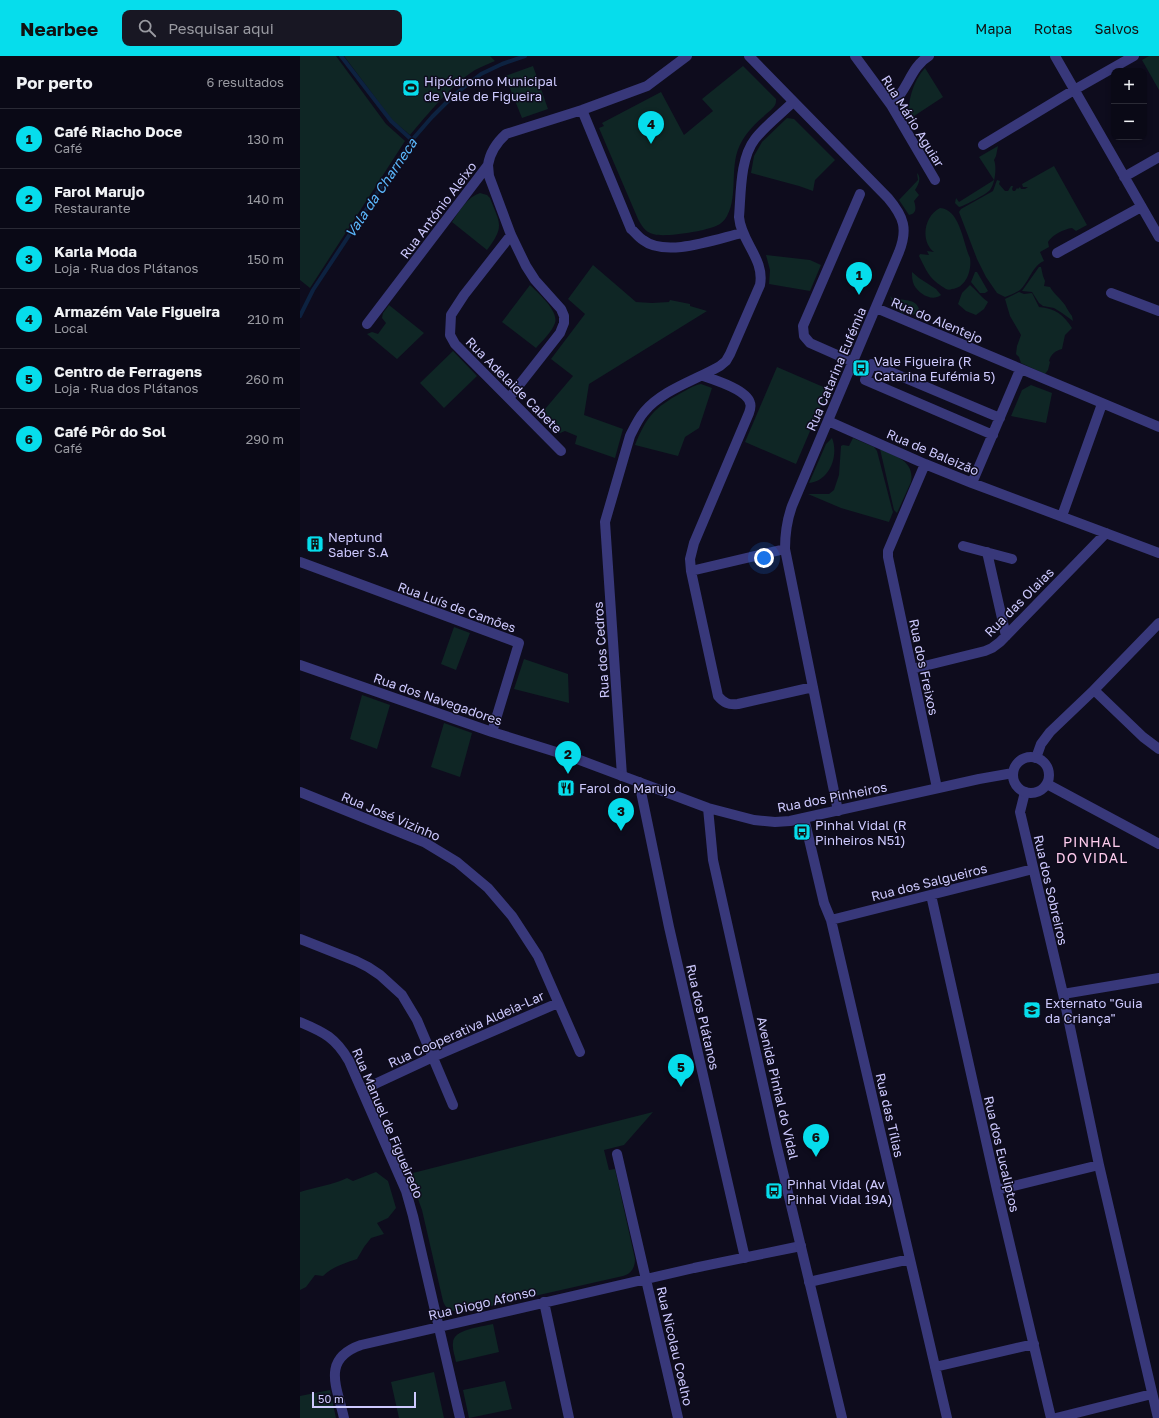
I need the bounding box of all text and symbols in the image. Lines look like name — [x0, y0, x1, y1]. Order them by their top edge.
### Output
search box — [122, 10, 402, 46]
text: Nearbee — [20, 17, 98, 40]
icon: search — [136, 17, 158, 39]
text: Pesquisar aqui — [168, 19, 274, 37]
text: Mapa — [975, 20, 1012, 37]
text: Rotas — [1034, 20, 1073, 37]
text: Salvos — [1095, 20, 1139, 37]
map controls — [1111, 68, 1147, 140]
button: + — [1111, 68, 1147, 104]
text: Por perto — [16, 72, 93, 93]
street label: Rua Mário Aguiar — [878, 72, 948, 170]
place label: Hipódromo Municipal de Vale de Figueira — [424, 73, 557, 104]
text: 6 resultados — [207, 74, 284, 90]
sports icon: Hipódromo Municipal de Vale de Figueira — [401, 78, 421, 98]
button: − — [1111, 104, 1147, 140]
pin: 4 — [638, 111, 664, 144]
text: Café Riacho Doce — [54, 122, 182, 140]
text: 1 — [26, 131, 32, 147]
text: 130 m — [247, 131, 284, 147]
water label: Vala da Charneca — [341, 134, 421, 241]
text: Café — [54, 140, 82, 156]
street label: Rua António Aleixo — [396, 158, 480, 262]
text: Farol Marujo — [54, 182, 145, 200]
text: 2 — [25, 191, 33, 207]
text: 140 m — [247, 191, 284, 207]
text: Restaurante — [54, 200, 130, 216]
text: Karla Moda — [54, 242, 137, 260]
text: 3 — [25, 251, 33, 267]
text: 150 m — [247, 251, 284, 267]
text: Loja · Rua dos Plátanos — [54, 260, 198, 276]
pin: 1 — [846, 262, 872, 295]
street label: Rua do Alentejo — [889, 293, 985, 347]
text: Armazém Vale Figueira — [54, 302, 220, 320]
street label: Rua Catarina Eufémia — [803, 305, 869, 433]
text: 4 — [25, 311, 33, 327]
text: 210 m — [247, 311, 284, 327]
text: Local — [54, 320, 88, 336]
street label: Rua Adelaide Cabete — [463, 334, 565, 436]
place label: Vale Figueira (R Catarina Eufémia 5) — [874, 353, 996, 384]
bus stop icon: Vale Figueira (R Catarina Eufémia 5) — [851, 358, 871, 378]
text: Centro de Ferragens — [54, 362, 202, 380]
text: 5 — [25, 371, 33, 387]
text: 260 m — [246, 371, 284, 387]
text: Loja · Rua dos Plátanos — [54, 380, 198, 396]
text: Café Pôr do Sol — [54, 422, 166, 440]
street label: Rua de Baleizão — [884, 425, 982, 479]
text: 6 — [25, 431, 33, 447]
text: 290 m — [246, 431, 284, 447]
text: Café — [54, 440, 82, 456]
place label: Neptund Saber S.A — [328, 529, 389, 560]
building icon: Neptund Saber S.A — [305, 534, 325, 554]
your location — [754, 548, 774, 568]
street label: Rua das Olaias — [981, 564, 1057, 640]
street label: Rua Luís de Camões — [396, 578, 518, 636]
street label: Rua dos Cedros — [590, 601, 612, 699]
street label: Rua dos Freixos — [906, 617, 942, 717]
street label: Rua dos Navegadores — [372, 669, 505, 729]
pin: 2 — [555, 741, 581, 774]
restaurant icon: Farol do Marujo — [556, 778, 576, 798]
street label: Rua dos Pinheiros — [776, 778, 888, 816]
place label: Farol do Marujo — [579, 780, 676, 796]
street label: Rua José Vizinho — [339, 788, 443, 844]
pin: 3 — [608, 798, 634, 831]
place label: Pinhal Vidal (R Pinheiros N51) — [815, 817, 907, 848]
bus stop icon: Pinhal Vidal (R Pinheiros N51) — [792, 822, 812, 842]
street label: Rua dos Sobreiros — [1031, 833, 1071, 947]
district label: PINHAL DO VIDAL — [1056, 833, 1128, 866]
street label: Rua dos Salgueiros — [869, 860, 989, 904]
street label: Rua dos Plátanos — [683, 963, 723, 1072]
street label: Rua Cooperativa Aldeia-Lar — [386, 987, 546, 1071]
place label: Externato "Guia da Criança" — [1045, 995, 1143, 1026]
school or university icon: Externato "Guia da Criança" — [1022, 1000, 1042, 1020]
street label: Avenida Pinhal do Vidal — [754, 1015, 802, 1161]
street label: Rua Manuel de Figueiredo — [349, 1046, 427, 1201]
pin: 5 — [668, 1054, 694, 1087]
street label: Rua das Tílias — [873, 1071, 908, 1159]
street label: Rua dos Eucaliptos — [981, 1094, 1023, 1214]
pin: 6 — [803, 1124, 829, 1157]
place label: Pinhal Vidal (Av Pinhal Vidal 19A) — [787, 1176, 893, 1207]
bus stop icon: Pinhal Vidal (Av Pinhal Vidal 19A) — [764, 1181, 784, 1201]
street label: Rua Diogo Afonso — [427, 1283, 538, 1323]
street label: Rua Nicolau Coelho — [653, 1285, 697, 1407]
scale bar — [312, 1390, 416, 1409]
text: 50 m — [318, 1392, 344, 1405]

